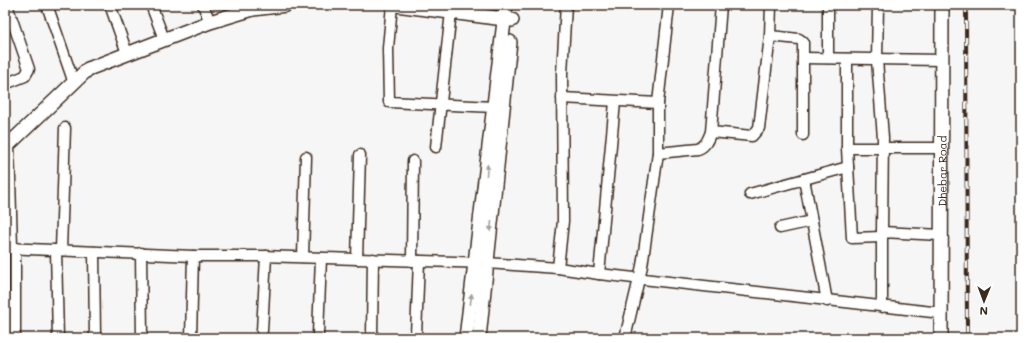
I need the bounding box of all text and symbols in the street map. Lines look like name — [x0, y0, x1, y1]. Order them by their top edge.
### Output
street label: Dhebar Road — [934, 135, 949, 207]
one-way arrow — [484, 164, 490, 176]
one-way arrow — [488, 220, 494, 232]
north arrow — [964, 281, 1004, 321]
one-way arrow — [468, 293, 474, 305]
text: N — [980, 304, 988, 319]

